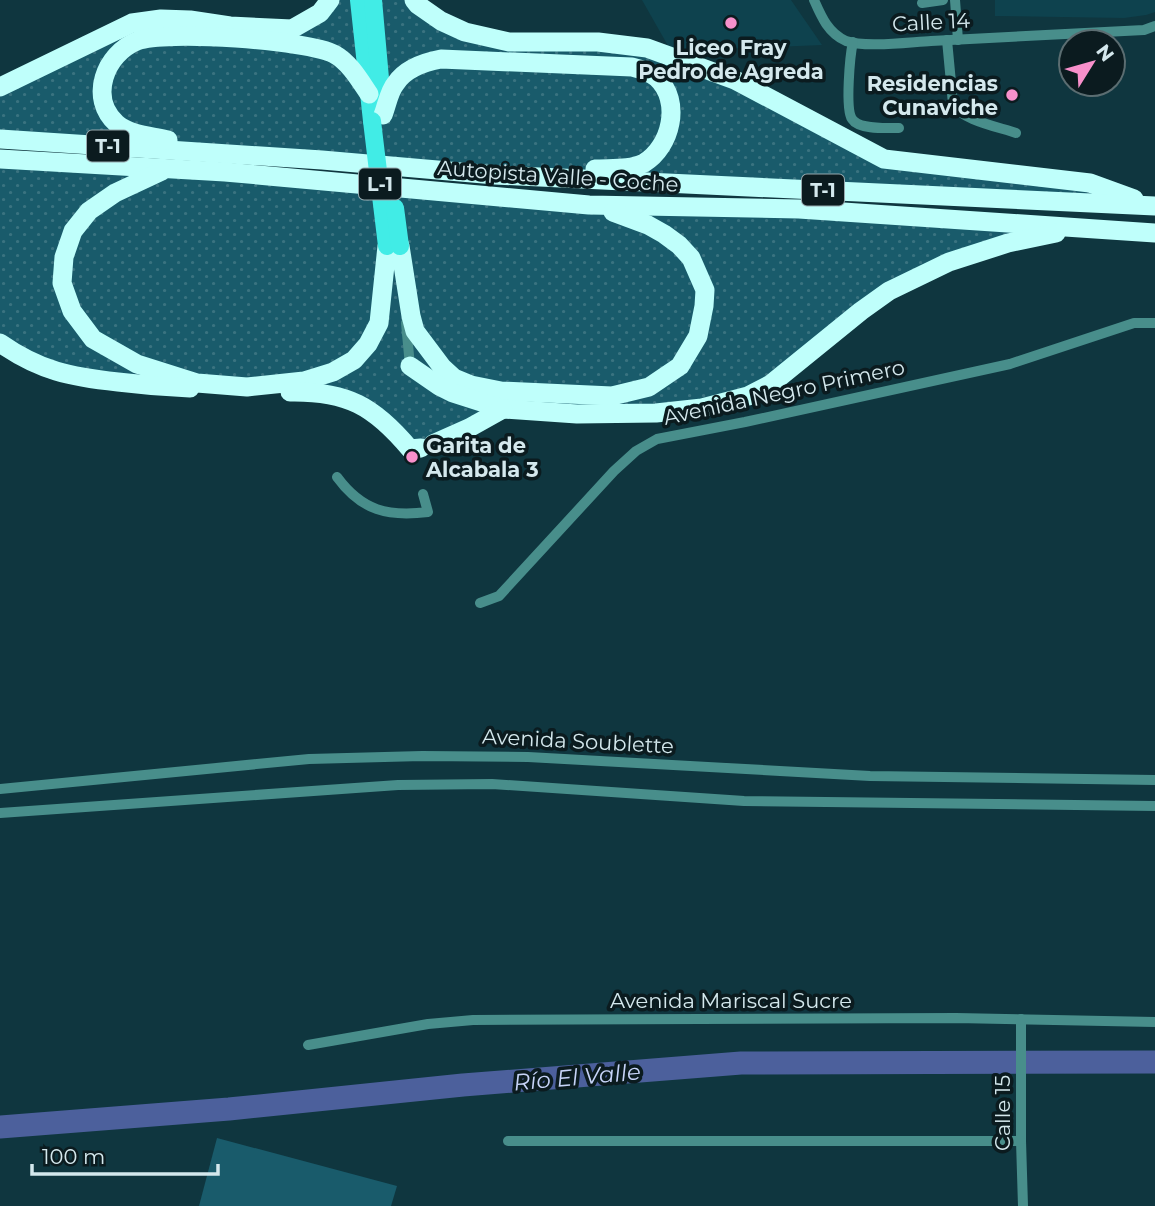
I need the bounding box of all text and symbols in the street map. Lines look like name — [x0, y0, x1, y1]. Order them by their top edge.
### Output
street label: Calle 14 — [891, 7, 971, 37]
marker: Liceo Fray Pedro de Agreda — [723, 15, 739, 31]
north arrow — [1057, 28, 1127, 98]
place label: Liceo Fray Pedro de Agreda — [638, 35, 824, 84]
text: N — [1091, 40, 1119, 66]
place label: Residencias Cunaviche — [867, 71, 998, 120]
marker: Residencias Cunaviche — [1004, 87, 1020, 103]
road number: T-1 — [87, 130, 129, 162]
street label: Autopista Valle - Coche — [437, 155, 679, 197]
road number: L-1 — [359, 168, 401, 200]
road number: T-1 — [802, 174, 844, 206]
street label: Avenida Negro Primero — [661, 354, 907, 430]
place label: Garita de Alcabala 3 — [425, 433, 539, 482]
marker: Garita de Alcabala 3 — [404, 449, 420, 465]
street label: Avenida Soublette — [481, 723, 675, 759]
street label: Avenida Mariscal Sucre — [610, 988, 852, 1013]
water label: Río El Valle — [512, 1057, 642, 1097]
street label: Calle 15 — [990, 1075, 1015, 1151]
scale bar — [32, 1132, 217, 1176]
text: 100 m — [42, 1144, 105, 1169]

